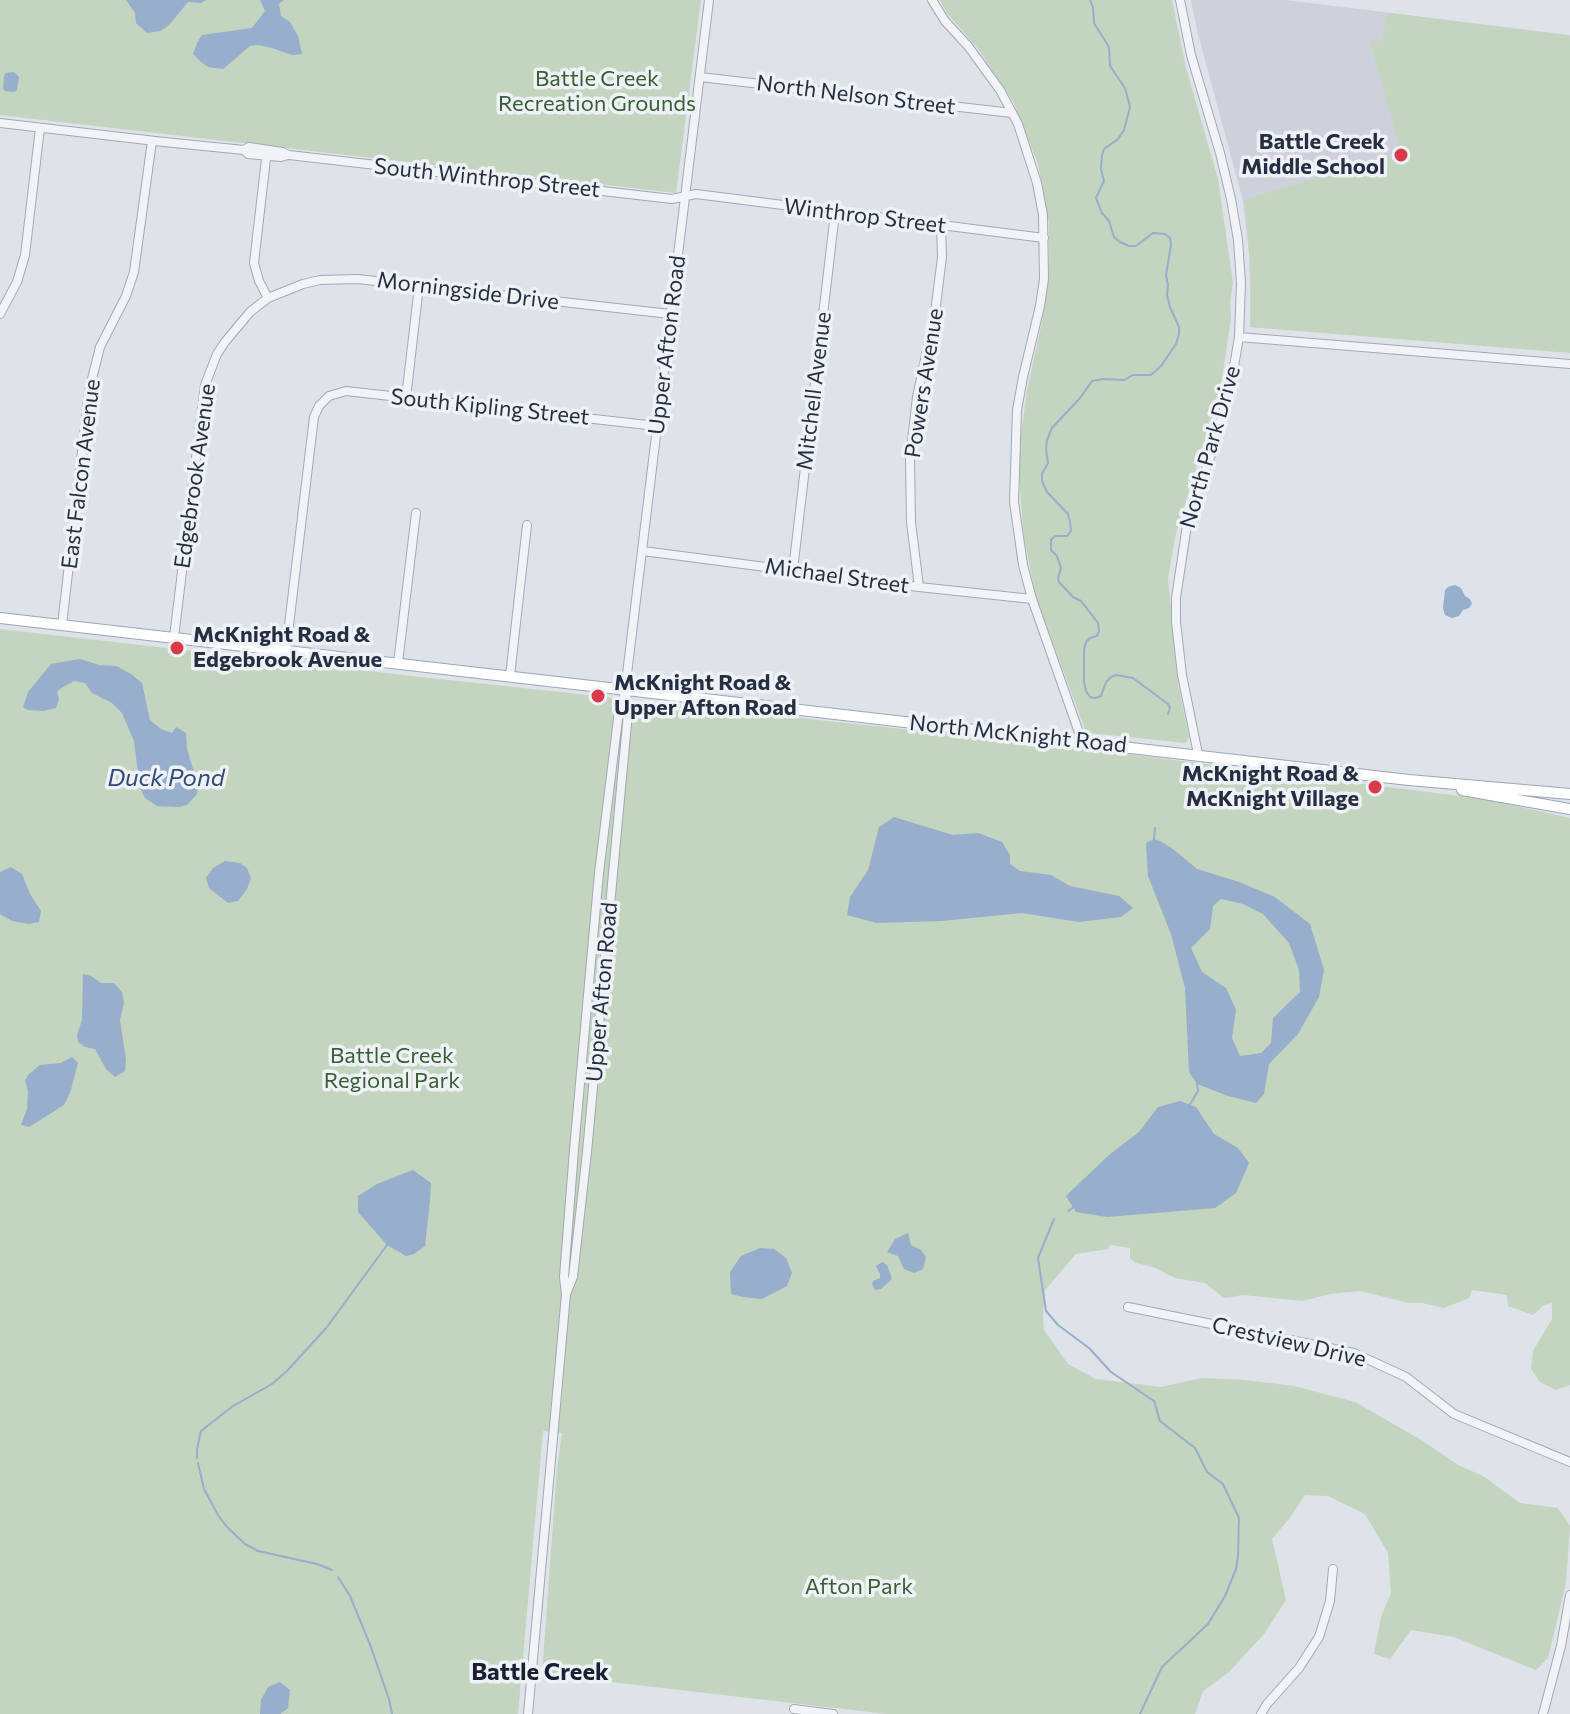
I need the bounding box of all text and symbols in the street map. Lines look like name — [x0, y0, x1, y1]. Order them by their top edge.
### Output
park label: Battle Creek Recreation Grounds — [498, 66, 696, 118]
street label: North Nelson Street — [755, 70, 957, 120]
place label: Battle Creek Middle School — [1241, 129, 1385, 180]
marker: Battle Creek Middle School — [1392, 146, 1410, 164]
street label: South Winthrop Street — [373, 153, 601, 203]
street label: Winthrop Street — [782, 193, 948, 239]
street label: Upper Afton Road — [643, 254, 691, 436]
street label: Morningside Drive — [376, 267, 560, 315]
street label: Powers Avenue — [899, 306, 949, 460]
street label: Mitchell Avenue — [791, 310, 837, 472]
street label: North Park Drive — [1174, 363, 1246, 531]
street label: East Falcon Avenue — [56, 378, 106, 570]
street label: Edgebrook Avenue — [169, 382, 221, 570]
street label: South Kipling Street — [389, 383, 591, 431]
street label: Michael Street — [763, 553, 911, 599]
place label: McKnight Road & Edgebrook Avenue — [193, 622, 382, 674]
marker: McKnight Road & Edgebrook Avenue — [168, 639, 186, 657]
place label: McKnight Road & Upper Afton Road — [614, 670, 797, 722]
marker: McKnight Road & Upper Afton Road — [589, 687, 607, 705]
street label: North McKnight Road — [908, 709, 1128, 759]
place label: McKnight Road & McKnight Village — [1182, 761, 1359, 812]
water label: Duck Pond — [107, 764, 225, 792]
marker: McKnight Road & McKnight Village — [1366, 778, 1384, 796]
street label: Upper Afton Road — [581, 901, 623, 1083]
park label: Battle Creek Regional Park — [324, 1043, 460, 1094]
street label: Crestview Drive — [1209, 1311, 1369, 1373]
park label: Afton Park — [805, 1574, 913, 1600]
district label: Battle Creek — [471, 1658, 609, 1686]

